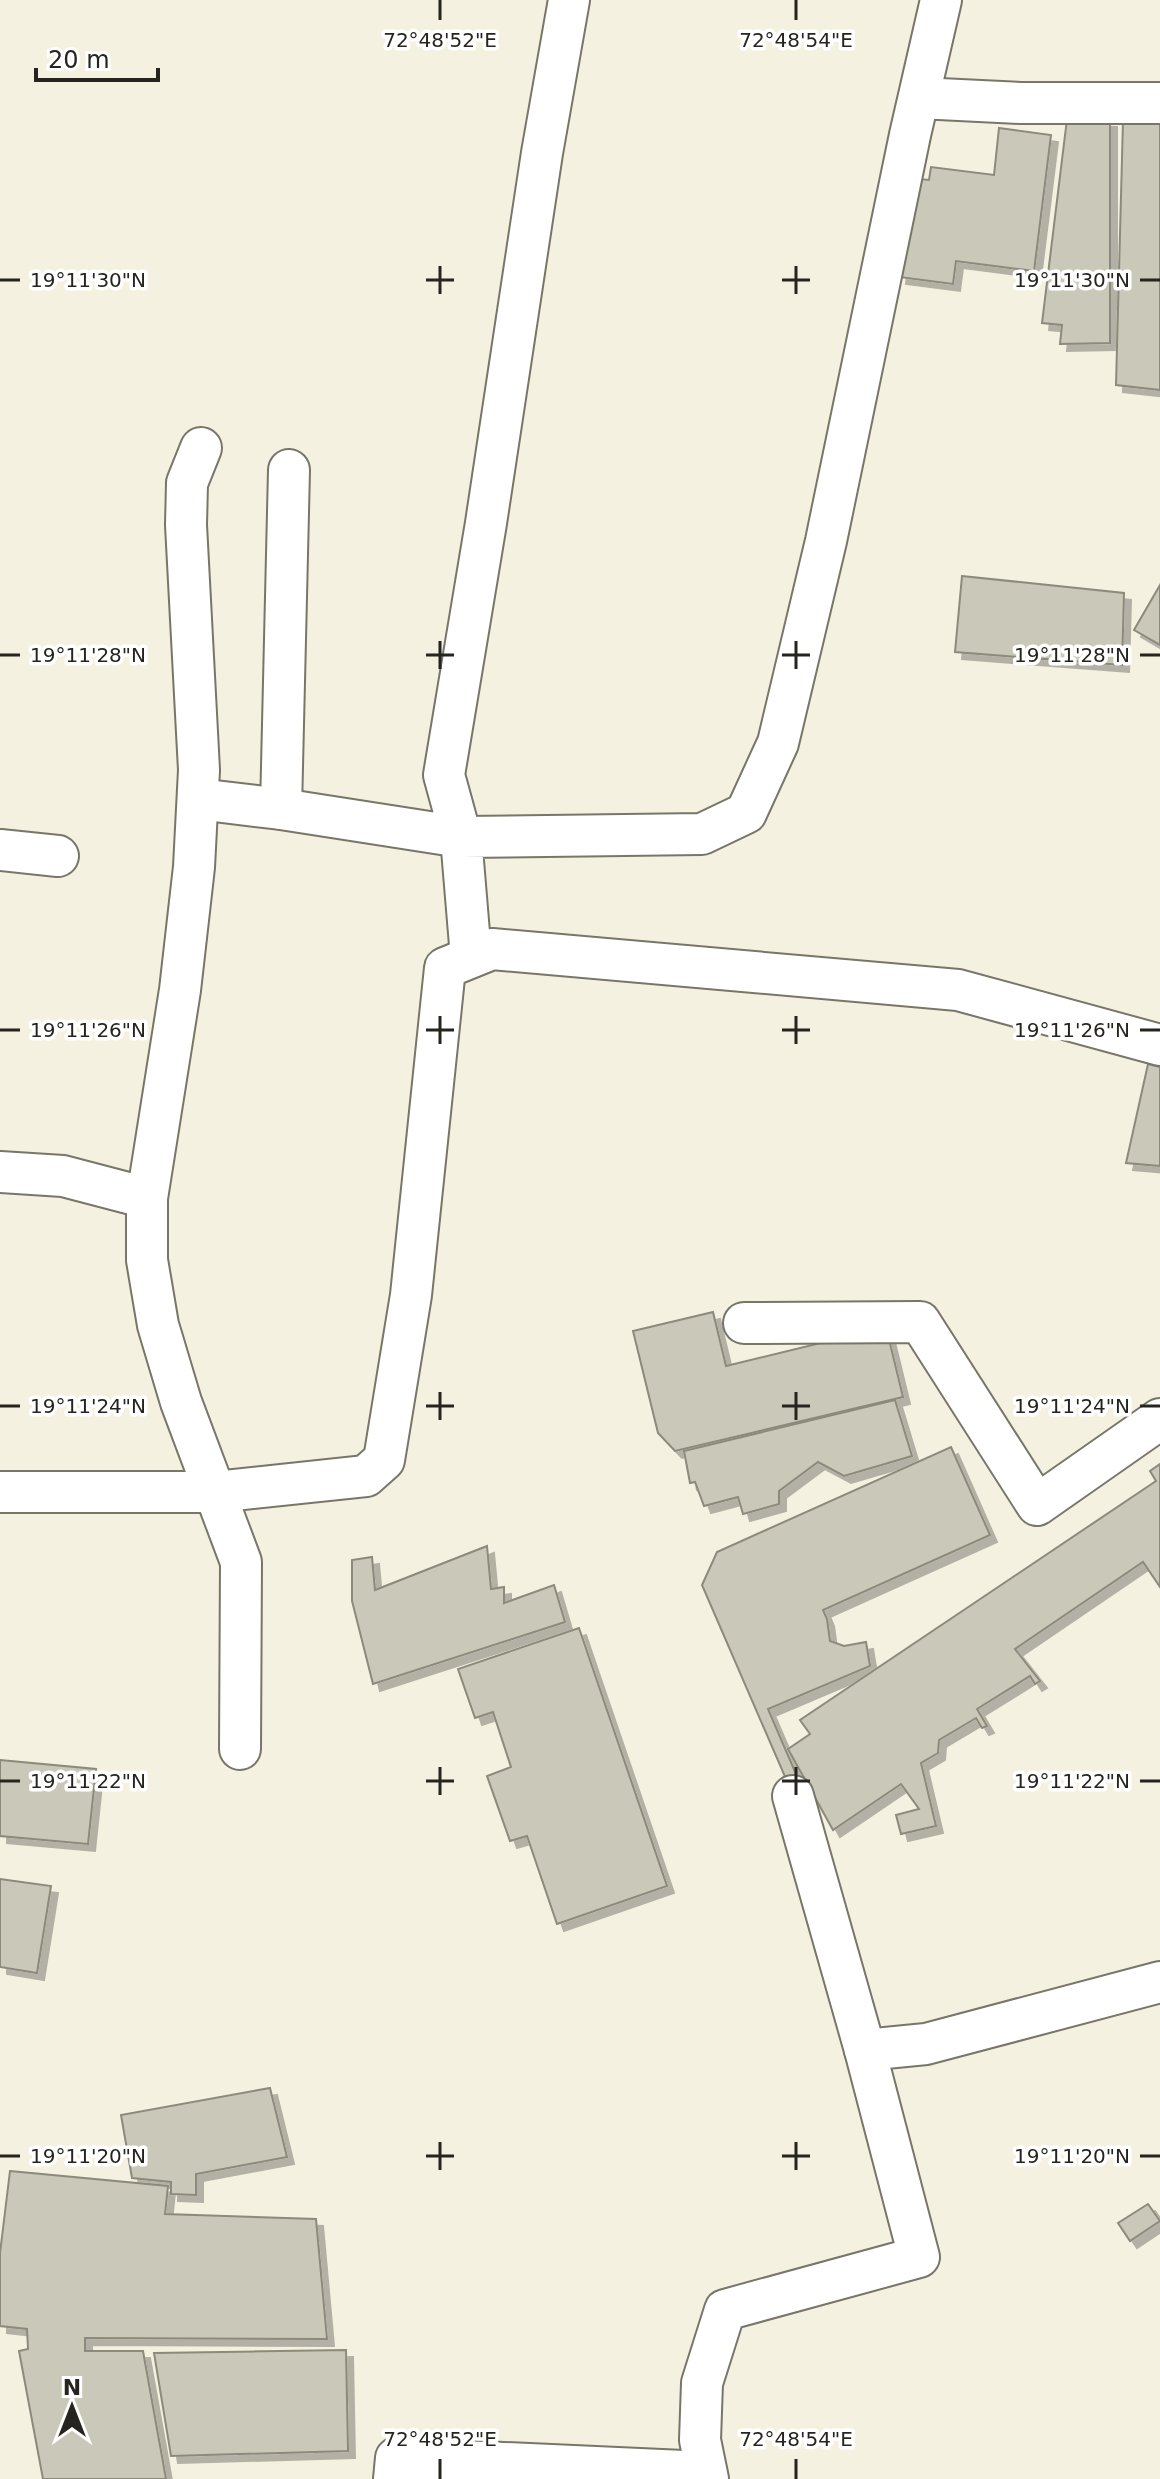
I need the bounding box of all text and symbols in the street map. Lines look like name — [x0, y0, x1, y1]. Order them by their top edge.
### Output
text: 72°48'52"E — [383, 28, 497, 52]
text: 72°48'54"E — [739, 28, 853, 52]
scale bar — [36, 32, 158, 82]
text: 20 m — [48, 46, 110, 74]
text: 19°11'30"N — [30, 268, 146, 292]
text: 19°11'30"N — [1014, 268, 1130, 292]
text: 19°11'28"N — [30, 643, 146, 667]
text: 19°11'28"N — [1014, 643, 1130, 667]
text: 19°11'26"N — [30, 1018, 146, 1042]
text: 19°11'26"N — [1014, 1018, 1130, 1042]
text: 19°11'24"N — [30, 1394, 146, 1418]
text: 19°11'24"N — [1014, 1394, 1130, 1418]
text: 19°11'22"N — [30, 1769, 146, 1793]
text: 19°11'22"N — [1014, 1769, 1130, 1793]
text: 19°11'20"N — [30, 2144, 146, 2168]
text: 19°11'20"N — [1014, 2144, 1130, 2168]
north arrow — [32, 2367, 112, 2447]
text: N — [63, 2375, 81, 2400]
text: 72°48'52"E — [383, 2427, 497, 2451]
text: 72°48'54"E — [739, 2427, 853, 2451]

